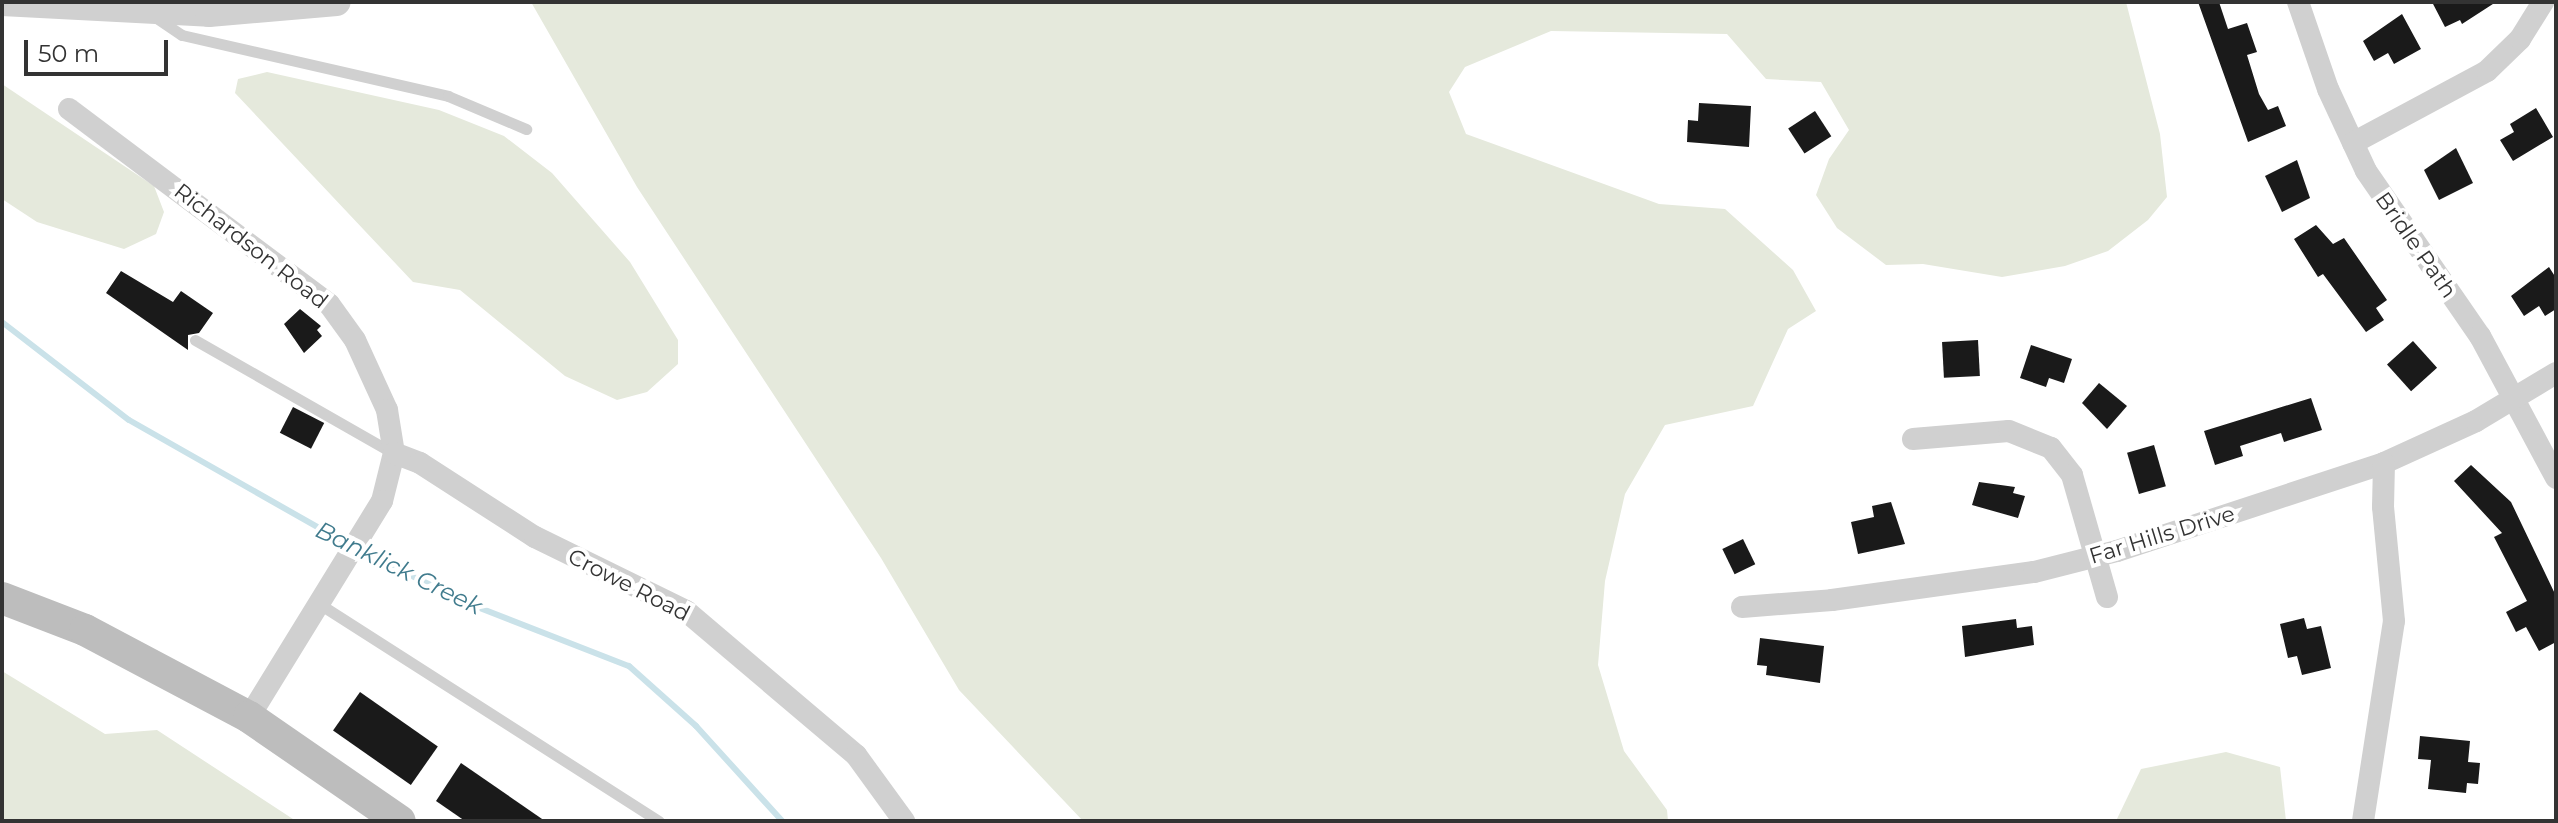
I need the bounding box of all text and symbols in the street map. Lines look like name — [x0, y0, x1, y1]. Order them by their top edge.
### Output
scale bar — [28, 24, 172, 74]
text: 50 m — [38, 39, 99, 68]
street label: Richardson Road — [169, 178, 333, 314]
street label: Bridle Path — [2370, 187, 2462, 303]
street label: Far Hills Drive — [2086, 500, 2238, 570]
water label: Banklick Creek — [311, 515, 487, 621]
street label: Crowe Road — [564, 543, 694, 627]

